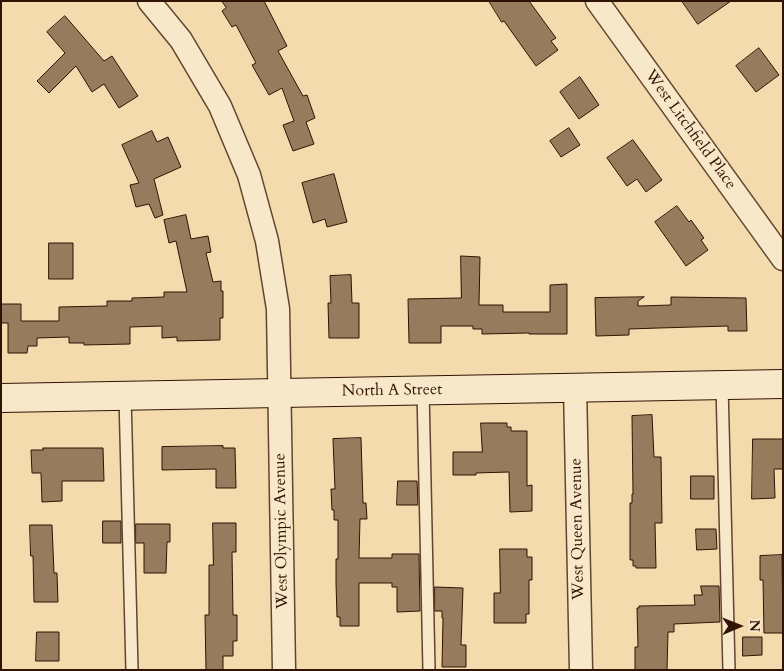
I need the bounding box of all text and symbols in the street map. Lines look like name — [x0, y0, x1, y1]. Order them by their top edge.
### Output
street label: West Litchfield Place — [640, 66, 740, 194]
street label: North A Street — [342, 381, 442, 401]
street label: West Olympic Avenue — [271, 453, 293, 609]
street label: West Queen Avenue — [567, 458, 589, 600]
north arrow — [714, 601, 764, 651]
text: N — [745, 619, 764, 632]

